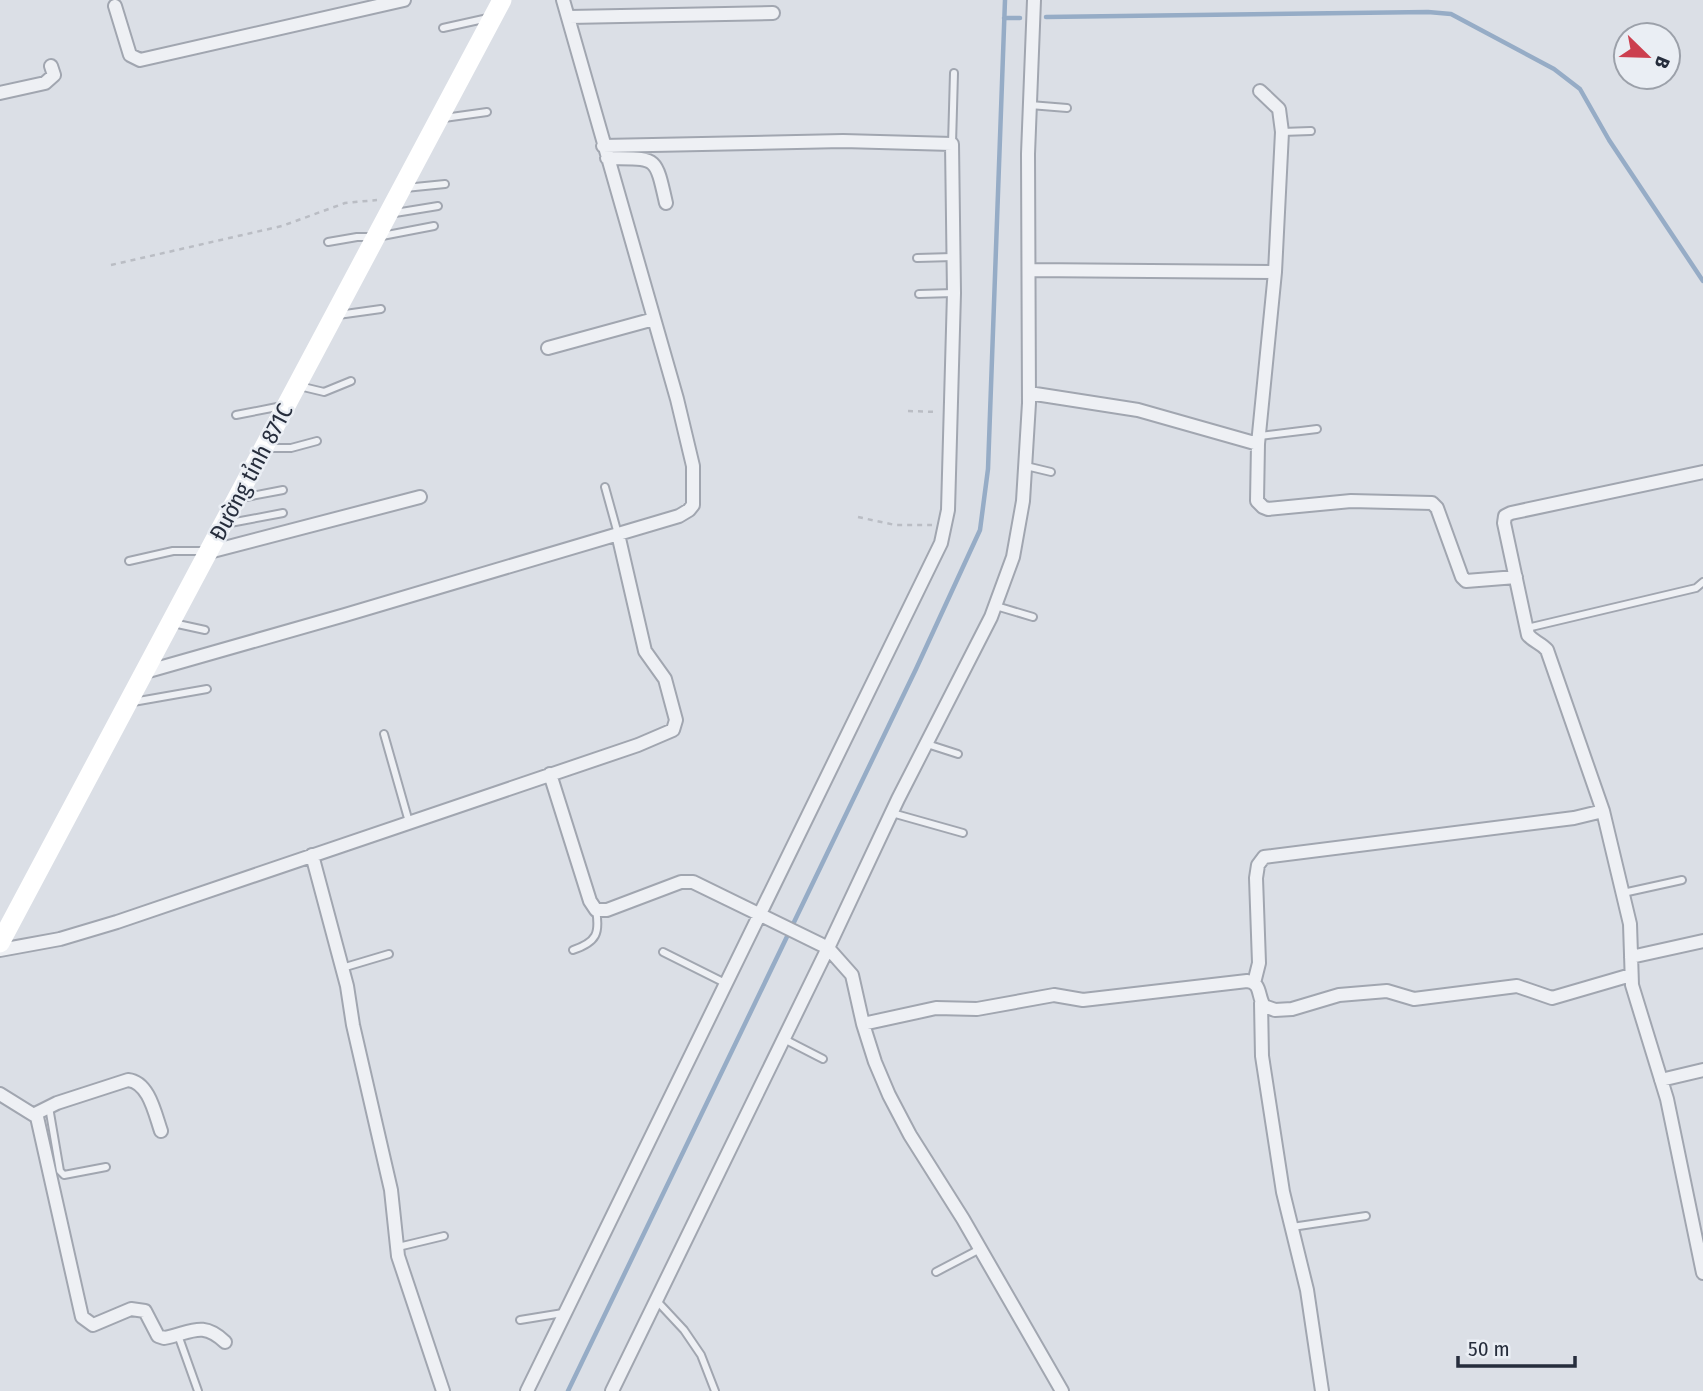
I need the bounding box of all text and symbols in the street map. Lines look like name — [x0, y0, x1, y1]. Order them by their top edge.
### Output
north arrow — [1612, 21, 1682, 91]
text: B — [1649, 53, 1675, 72]
street label: Đường tỉnh 871C — [203, 399, 299, 545]
scale bar — [1458, 1324, 1575, 1368]
text: 50 m — [1468, 1336, 1510, 1362]

